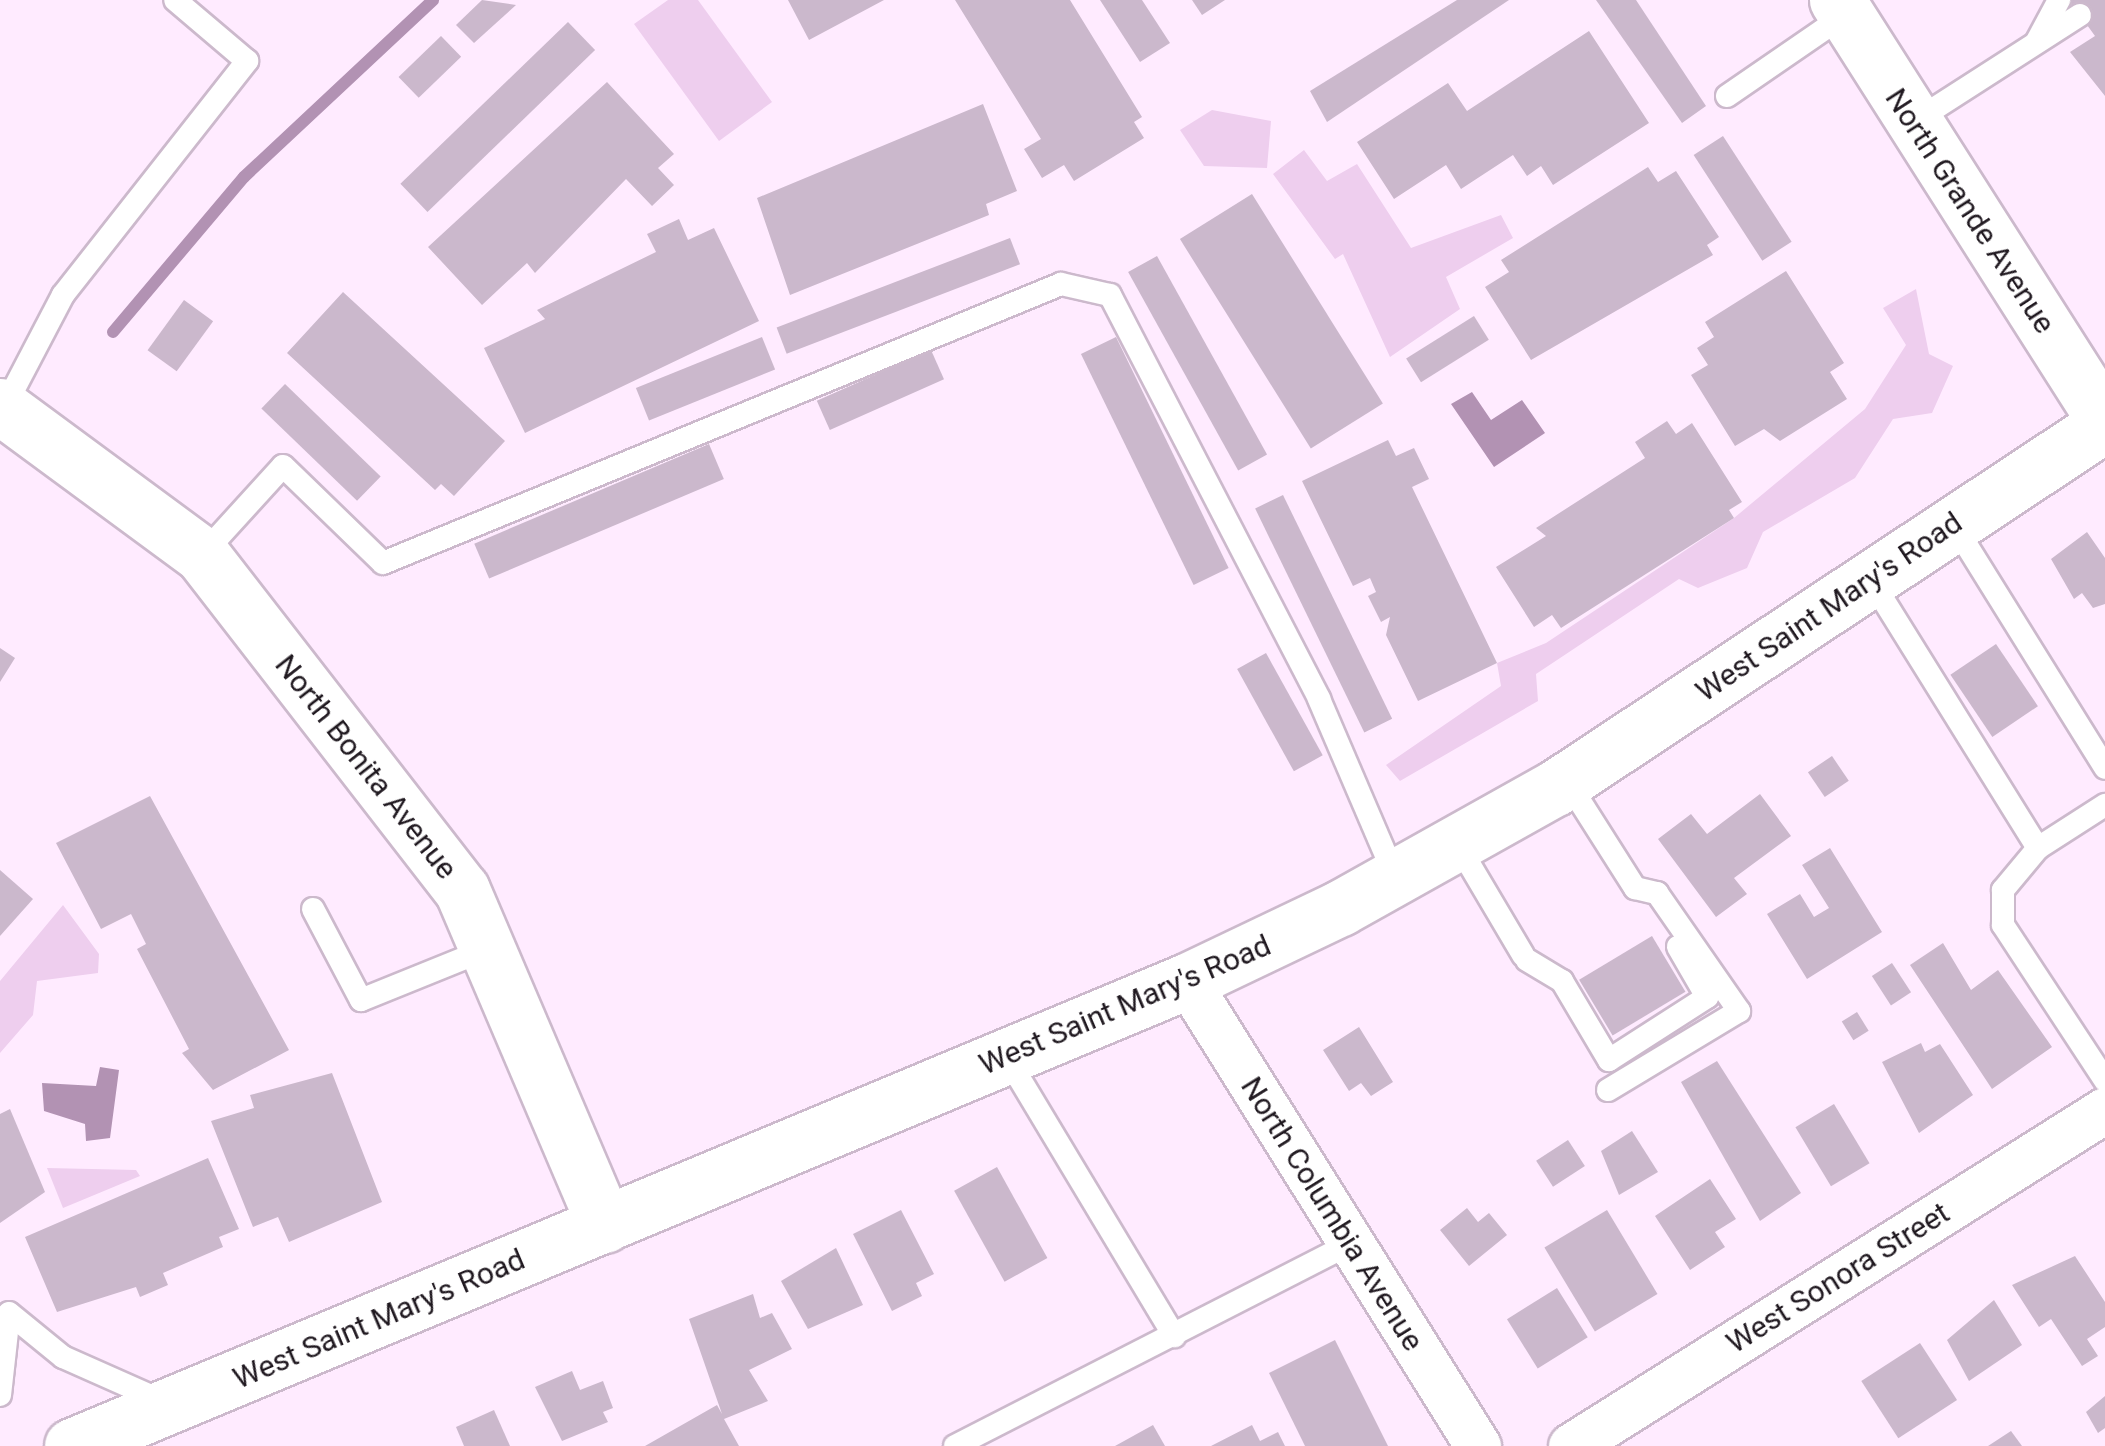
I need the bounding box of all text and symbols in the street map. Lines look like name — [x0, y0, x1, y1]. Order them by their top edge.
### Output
street label: North Grande Avenue — [1877, 82, 2063, 340]
street label: West Saint Mary's Road — [1689, 504, 1969, 710]
street label: North Bonita Avenue — [267, 648, 465, 886]
street label: West Saint Mary's Road — [974, 927, 1276, 1083]
street label: North Columbia Avenue — [1233, 1070, 1431, 1358]
street label: West Sonora Street — [1720, 1195, 1956, 1361]
street label: West Saint Mary's Road — [228, 1241, 530, 1397]

